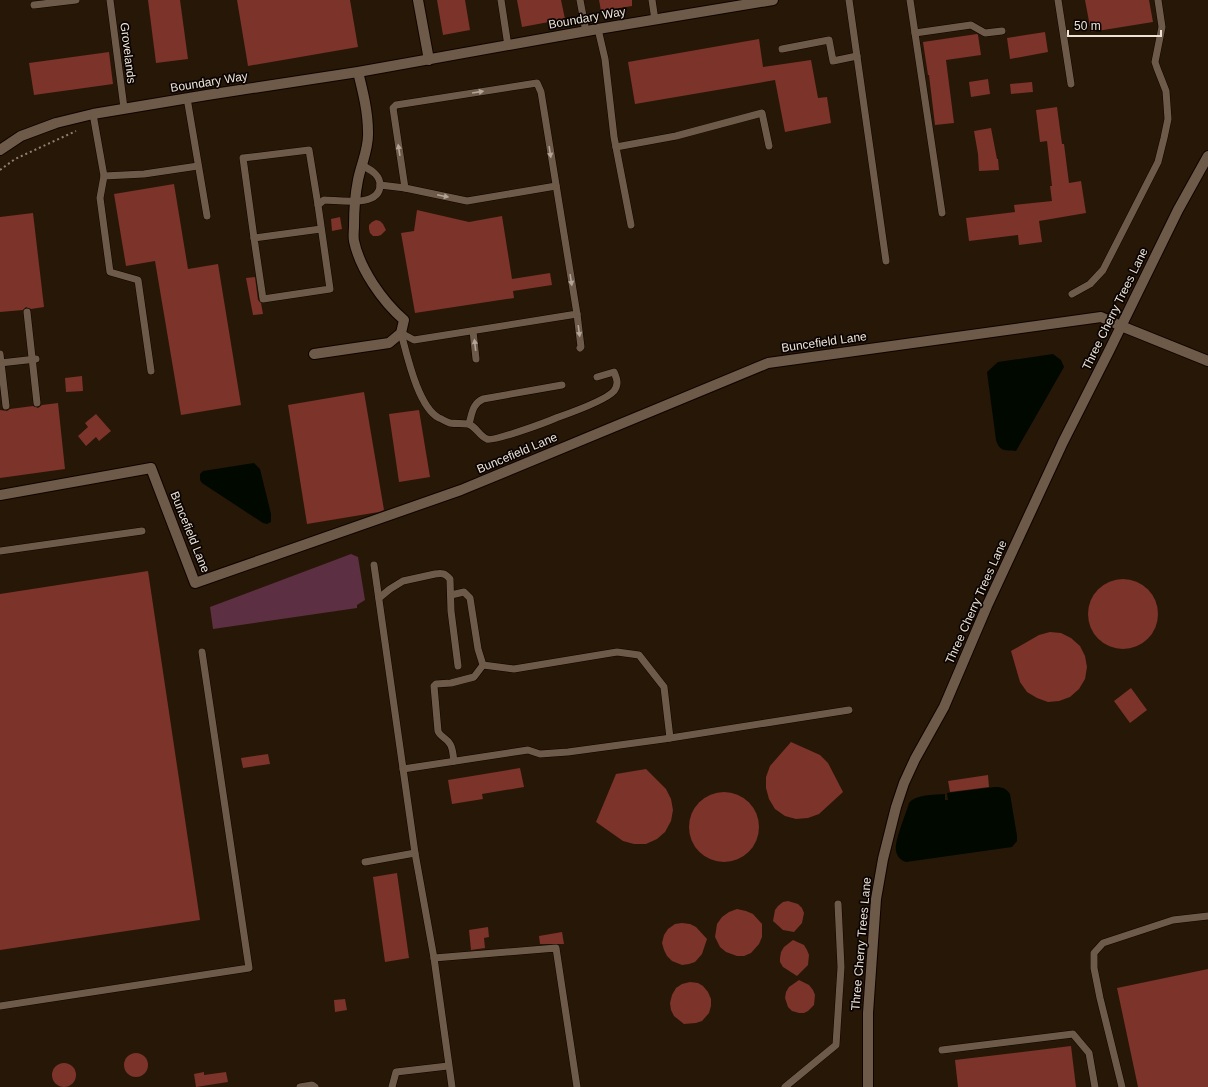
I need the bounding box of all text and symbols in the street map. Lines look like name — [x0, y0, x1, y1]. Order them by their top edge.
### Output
street label: Boundary Way — [547, 4, 627, 32]
scale bar — [1068, 12, 1161, 38]
text: 50 m — [1074, 19, 1101, 33]
street label: Grovelands — [117, 22, 139, 84]
street label: Boundary Way — [169, 69, 249, 95]
one-way arrow — [472, 89, 484, 95]
one-way arrow — [396, 144, 402, 156]
one-way arrow — [547, 146, 553, 158]
one-way arrow — [437, 194, 449, 200]
street label: Three Cherry Trees Lane — [1079, 245, 1151, 372]
one-way arrow — [568, 274, 574, 286]
one-way arrow — [576, 325, 582, 337]
street label: Buncefield Lane — [780, 329, 868, 355]
one-way arrow — [471, 339, 478, 351]
street label: Buncefield Lane — [475, 430, 560, 476]
street label: Buncefield Lane — [167, 489, 213, 575]
street label: Three Cherry Trees Lane — [942, 538, 1010, 666]
street label: Three Cherry Trees Lane — [848, 876, 874, 1011]

